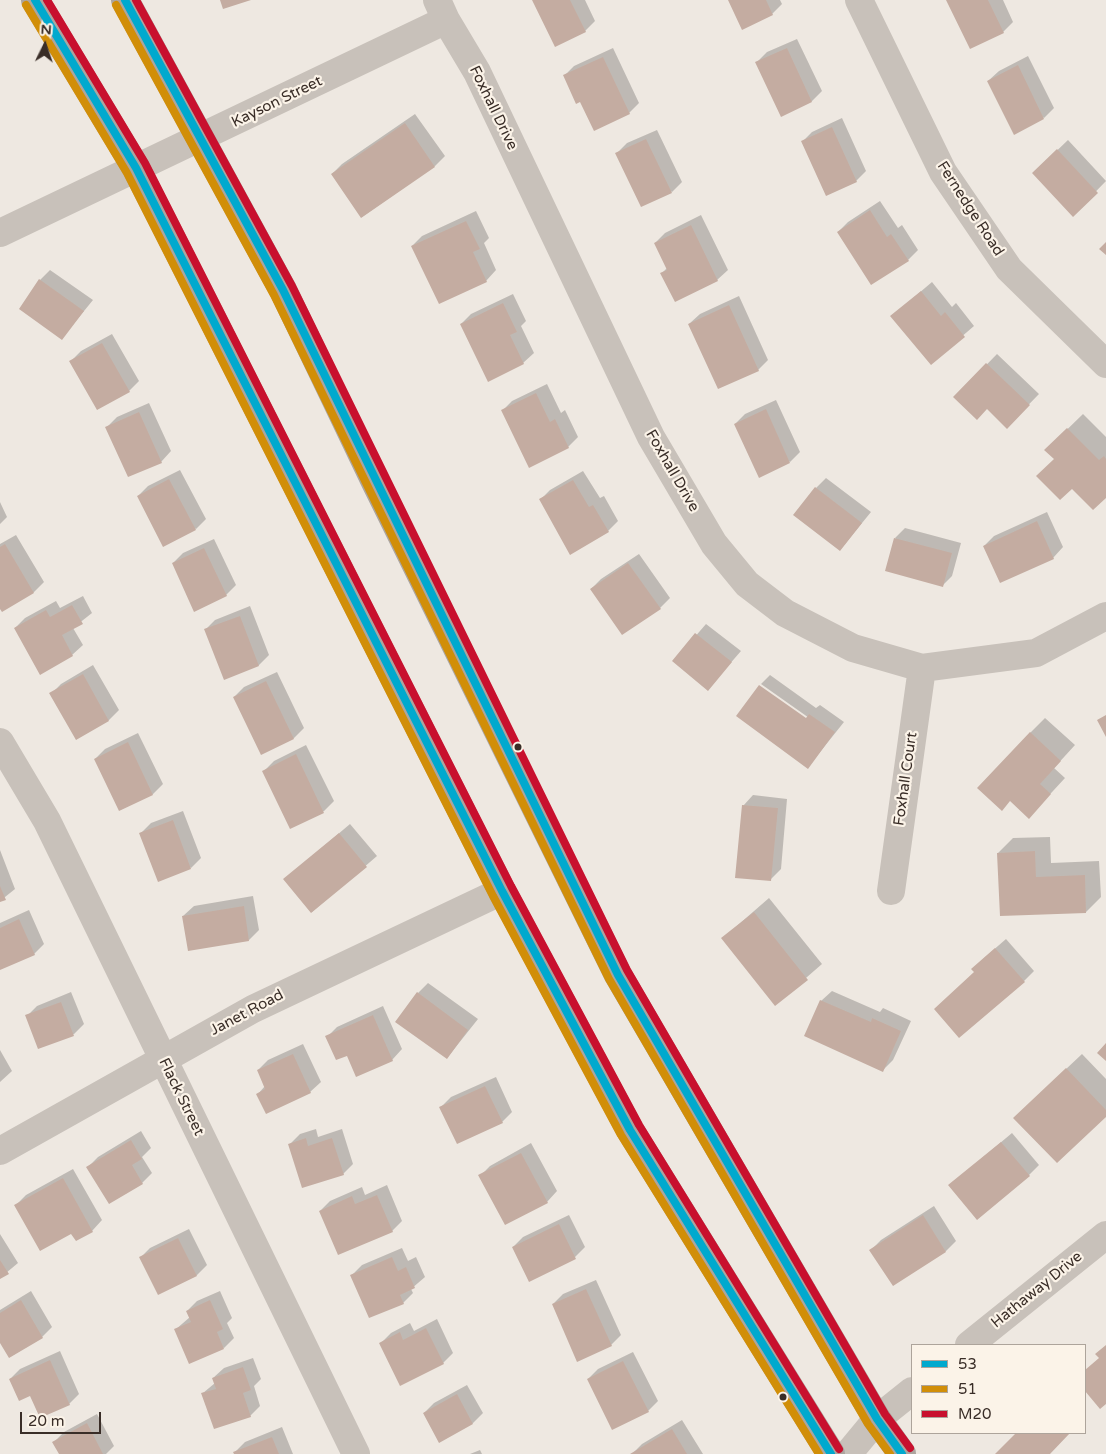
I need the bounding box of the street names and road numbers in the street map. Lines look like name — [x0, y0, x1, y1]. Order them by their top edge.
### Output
street label: Foxhall Drive — [465, 63, 521, 153]
street label: Kayson Street — [229, 72, 325, 132]
street label: Fernedge Road — [933, 158, 1007, 260]
street label: Foxhall Drive — [641, 427, 703, 515]
street label: Foxhall Court — [891, 731, 921, 827]
street label: Janet Road — [207, 986, 287, 1040]
street label: Flack Street — [154, 1055, 208, 1139]
street label: Hathaway Drive — [988, 1248, 1086, 1332]

